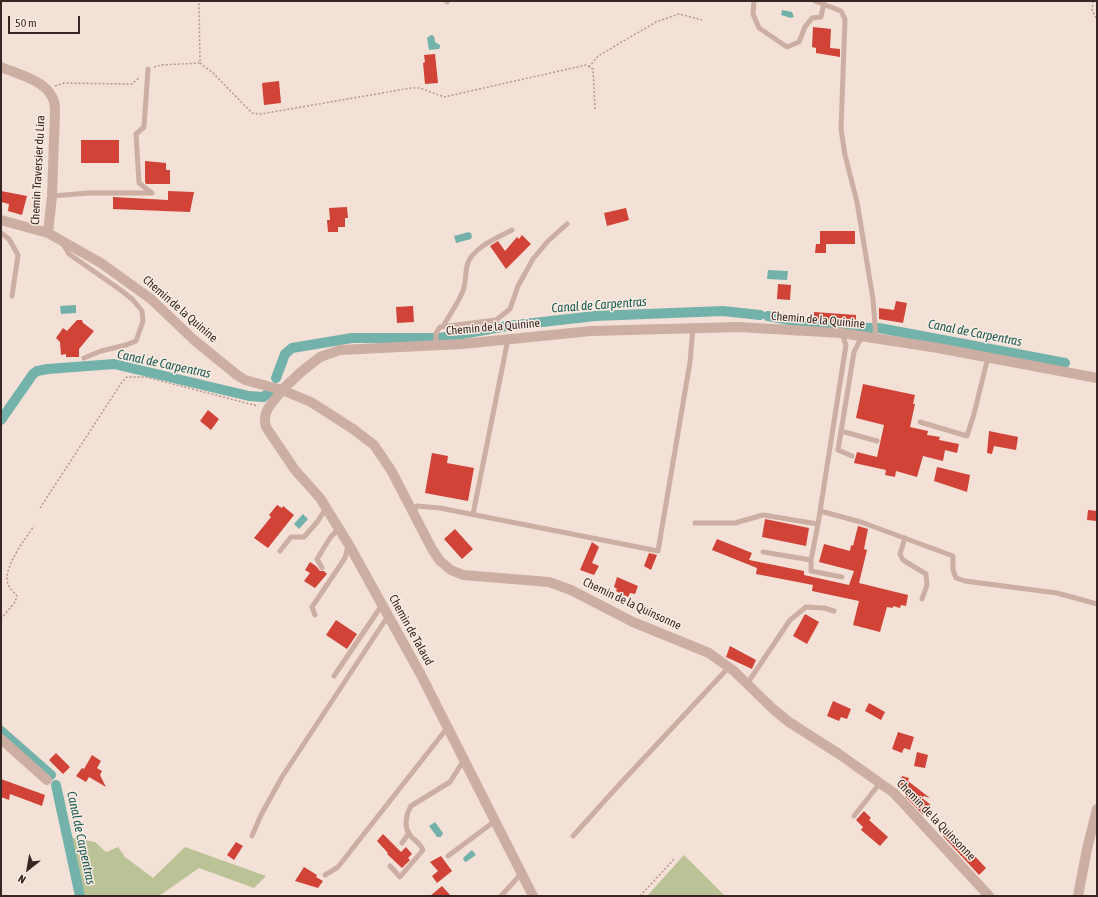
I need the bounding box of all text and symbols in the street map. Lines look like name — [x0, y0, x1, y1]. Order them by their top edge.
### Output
scale bar — [10, 8, 82, 34]
text: 50 m — [15, 16, 37, 30]
street label: Chemin Traversier du Lira — [28, 115, 48, 225]
street label: Chemin de la Quinine — [140, 273, 220, 345]
water label: Canal de Carpentras — [551, 294, 647, 316]
street label: Chemin de la Quinine — [770, 309, 866, 331]
street label: Chemin de la Quinine — [445, 316, 541, 338]
water label: Canal de Carpentras — [927, 316, 1023, 350]
water label: Canal de Carpentras — [116, 346, 212, 382]
street label: Chemin de la Quinsonne — [580, 575, 684, 633]
street label: Chemin de Talaud — [386, 592, 436, 668]
street label: Chemin de la Quinsonne — [894, 776, 978, 864]
water label: Canal de Carpentras — [63, 790, 99, 886]
north arrow — [8, 849, 48, 889]
text: N — [16, 872, 28, 886]

